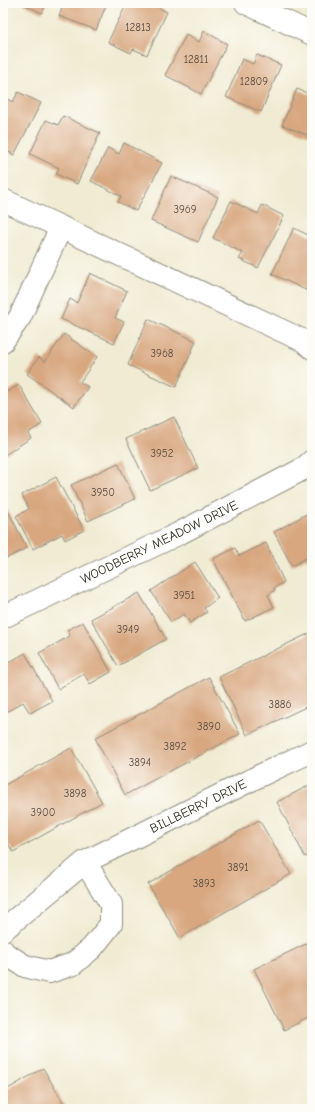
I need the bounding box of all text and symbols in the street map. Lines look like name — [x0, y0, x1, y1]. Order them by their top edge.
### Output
house number: 12813 — [125, 21, 151, 34]
house number: 12811 — [184, 53, 208, 66]
house number: 12809 — [240, 75, 268, 88]
house number: 3969 — [173, 203, 197, 216]
house number: 3968 — [150, 347, 174, 360]
house number: 3952 — [150, 447, 174, 460]
house number: 3950 — [91, 486, 115, 499]
street label: WOODBERRY MEADOW DRIVE — [78, 497, 240, 587]
house number: 3951 — [173, 589, 195, 602]
house number: 3949 — [117, 623, 139, 636]
house number: 3886 — [269, 698, 291, 711]
house number: 3890 — [197, 720, 221, 733]
house number: 3892 — [164, 740, 187, 753]
house number: 3894 — [129, 756, 151, 769]
street label: BILLBERRY DRIVE — [147, 776, 249, 836]
house number: 3898 — [64, 787, 87, 800]
house number: 3900 — [31, 806, 55, 819]
house number: 3891 — [227, 861, 249, 874]
house number: 3893 — [193, 877, 215, 890]

